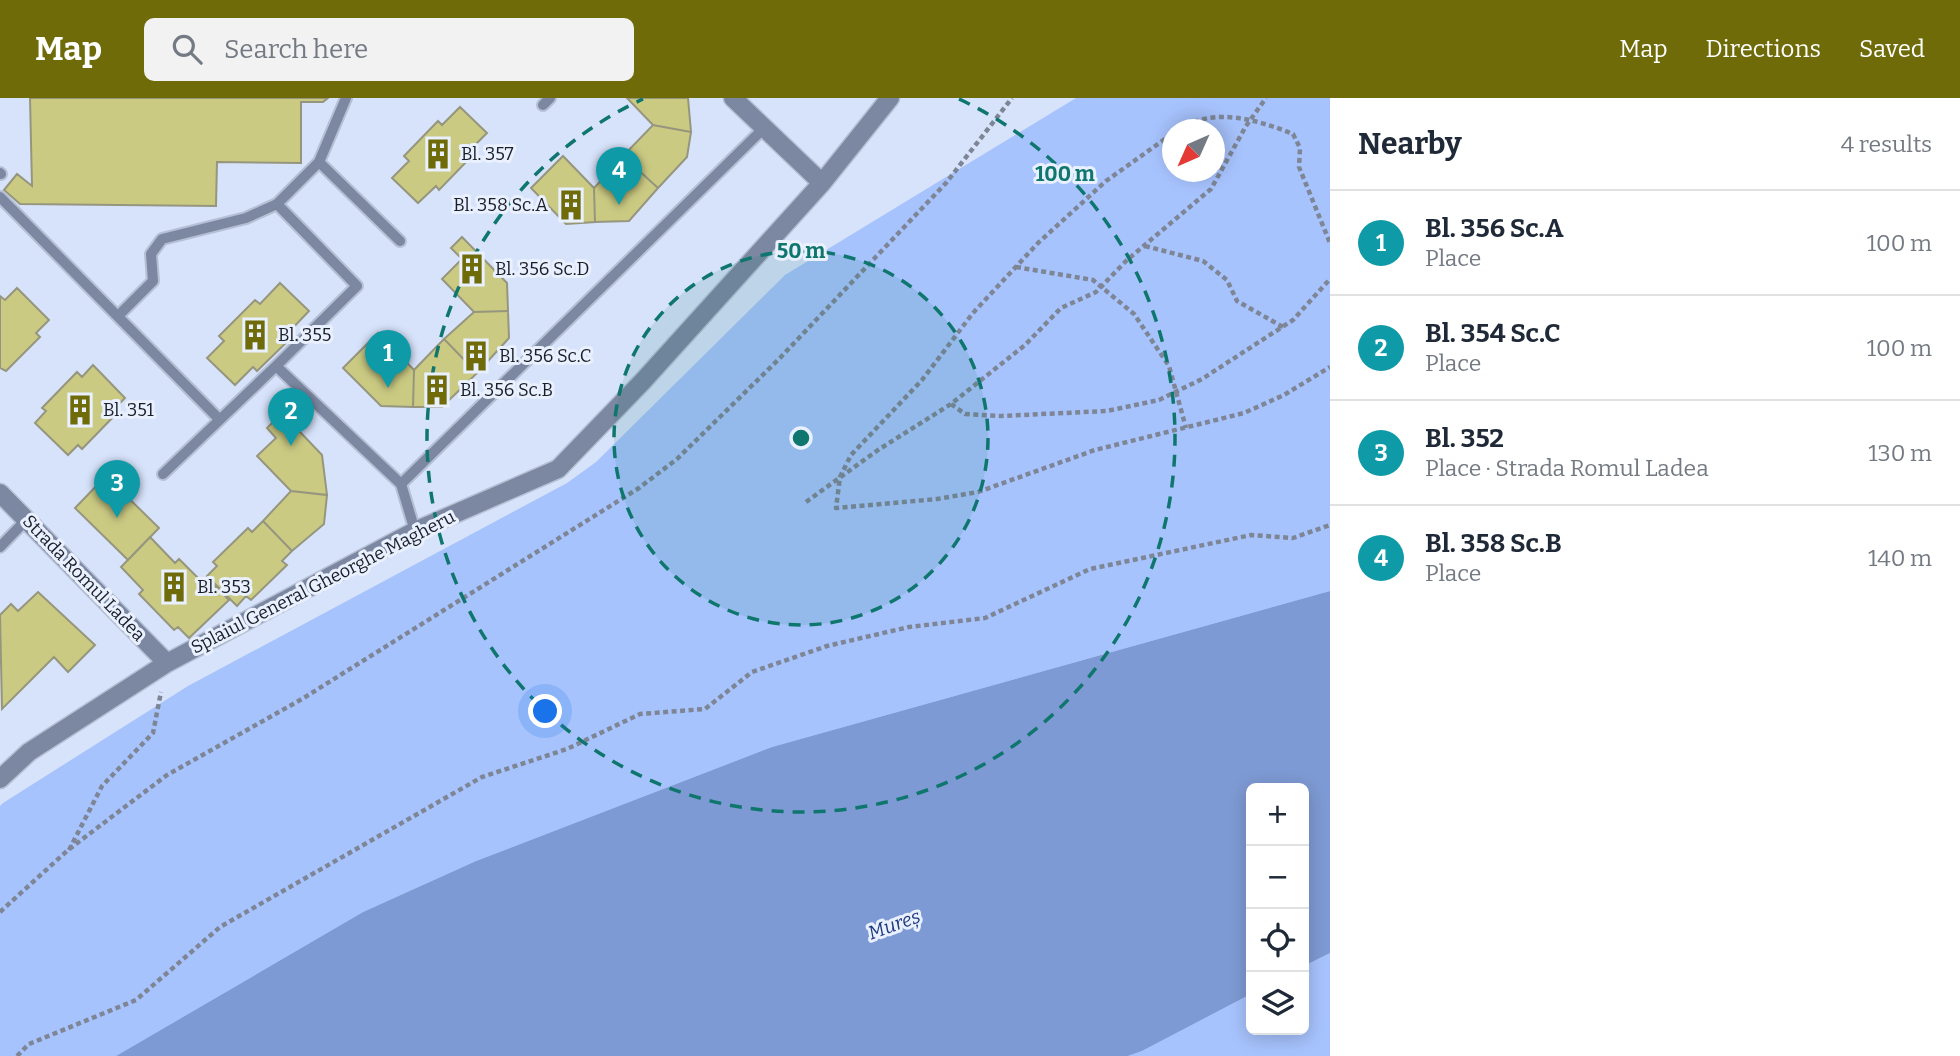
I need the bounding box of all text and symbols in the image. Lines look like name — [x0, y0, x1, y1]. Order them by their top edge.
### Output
search box — [144, 18, 634, 81]
text: Map — [35, 29, 102, 69]
icon: search — [168, 30, 206, 68]
text: Search here — [224, 34, 368, 65]
text: Map — [1619, 35, 1668, 63]
text: Directions — [1706, 35, 1821, 63]
text: Saved — [1859, 35, 1925, 63]
north arrow — [1162, 119, 1225, 182]
text: Nearby — [1358, 126, 1462, 162]
text: 4 results — [1841, 130, 1932, 158]
building icon: Bl. 357 — [421, 137, 455, 171]
place label: Bl. 357 — [461, 143, 514, 165]
pin: 4 — [596, 147, 642, 205]
text: 100 m — [1035, 161, 1095, 187]
building icon: Bl. 358 Sc.A — [554, 188, 588, 222]
place label: Bl. 358 Sc.A — [453, 194, 548, 216]
text: Bl. 356 Sc.A — [1425, 213, 1563, 244]
text: 1 — [1376, 229, 1386, 257]
text: 100 m — [1867, 229, 1932, 257]
text: 50 m — [777, 238, 825, 264]
text: Place — [1425, 244, 1481, 272]
building icon: Bl. 356 Sc.D — [455, 252, 489, 286]
place label: Bl. 356 Sc.D — [495, 258, 590, 280]
building icon: Bl. 355 — [238, 318, 272, 352]
text: Bl. 354 Sc.C — [1425, 318, 1561, 349]
place label: Bl. 355 — [278, 324, 331, 346]
pin: 1 — [365, 330, 411, 388]
text: 2 — [1375, 334, 1387, 362]
text: 100 m — [1867, 334, 1932, 362]
building icon: Bl. 356 Sc.C — [459, 339, 493, 373]
place label: Bl. 356 Sc.C — [499, 345, 591, 367]
text: Place — [1425, 349, 1481, 377]
building icon: Bl. 356 Sc.B — [420, 373, 454, 407]
place label: Bl. 356 Sc.B — [460, 379, 553, 401]
pin: 2 — [268, 388, 314, 446]
building icon: Bl. 351 — [63, 393, 97, 427]
place label: Bl. 351 — [103, 399, 155, 421]
text: Bl. 352 — [1425, 423, 1504, 454]
centre of rings — [789, 426, 813, 450]
text: 3 — [1374, 439, 1388, 467]
text: 130 m — [1868, 439, 1932, 467]
text: Place · Strada Romul Ladea — [1425, 454, 1709, 482]
pin: 3 — [94, 460, 140, 518]
street label: Splaiul General Gheorghe Magheru — [187, 506, 459, 658]
street label: Strada Romul Ladea — [18, 510, 150, 646]
text: Bl. 358 Sc.B — [1425, 528, 1562, 559]
text: 4 — [1374, 544, 1388, 572]
text: 140 m — [1868, 544, 1932, 572]
text: Place — [1425, 559, 1481, 587]
building icon: Bl. 353 — [157, 570, 191, 604]
place label: Bl. 353 — [197, 576, 251, 598]
your location — [528, 694, 562, 728]
map controls — [1246, 783, 1309, 1035]
button: + — [1246, 783, 1309, 846]
button: − — [1246, 846, 1309, 909]
water label: Mureș — [865, 904, 924, 945]
button: locate — [1246, 909, 1309, 972]
button: layers — [1246, 972, 1309, 1035]

